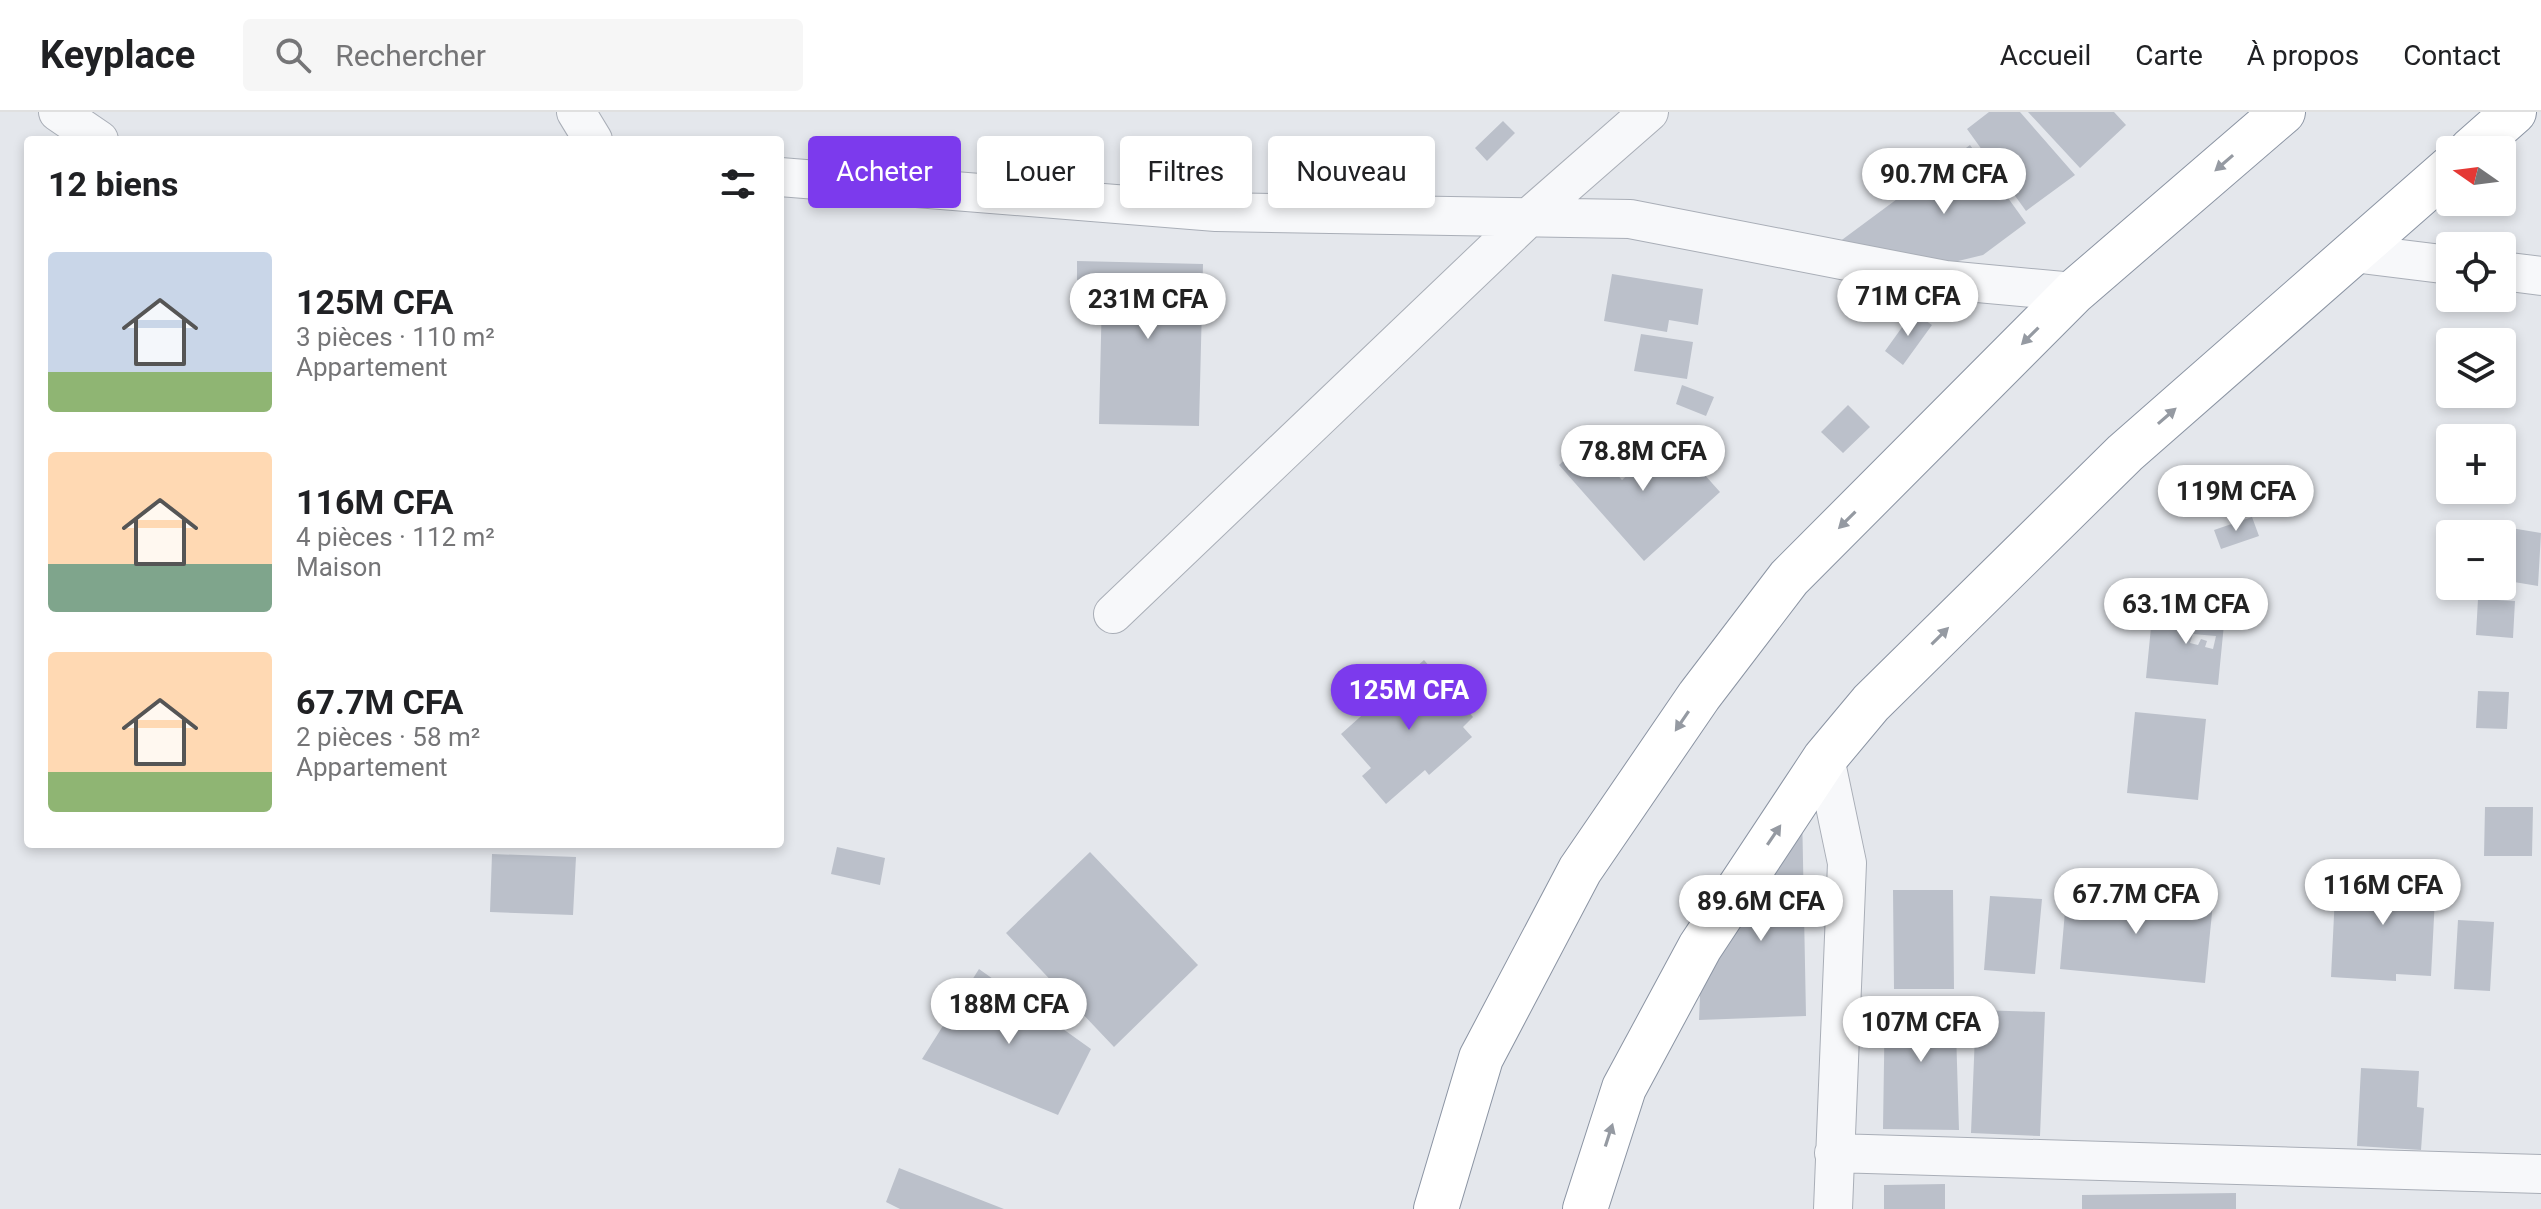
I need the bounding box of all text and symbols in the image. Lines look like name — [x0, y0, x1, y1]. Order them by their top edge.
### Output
search box — [243, 19, 803, 91]
text: Keyplace — [40, 33, 195, 77]
icon: search — [271, 33, 315, 77]
text: Rechercher — [335, 38, 486, 73]
text: Accueil — [2000, 39, 2091, 72]
text: Carte — [2135, 39, 2203, 72]
text: À propos — [2247, 39, 2359, 72]
text: Contact — [2403, 39, 2501, 72]
chip: Acheter — [808, 136, 961, 208]
chip: Louer — [977, 136, 1104, 208]
chip: Filtres — [1120, 136, 1252, 208]
chip: Nouveau — [1268, 136, 1435, 208]
north arrow — [2436, 136, 2516, 216]
map controls — [2436, 136, 2516, 600]
pin: 90.7M CFA — [1852, 148, 2036, 216]
one-way arrow — [2215, 154, 2235, 171]
text: 90.7M CFA — [1880, 159, 2008, 189]
icon: filters — [716, 162, 760, 206]
text: 12 biens — [48, 164, 178, 204]
button: locate — [2436, 232, 2516, 312]
pin: 71M CFA — [1834, 270, 1982, 338]
pin: 231M CFA — [1065, 273, 1231, 341]
text: 71M CFA — [1855, 281, 1961, 311]
text: 125M CFA — [296, 282, 453, 322]
icon: home — [112, 284, 208, 380]
text: 231M CFA — [1088, 284, 1208, 314]
text: 3 pièces · 110 m² — [296, 322, 495, 352]
one-way arrow — [2021, 326, 2040, 345]
button: layers — [2436, 328, 2516, 408]
text: Appartement — [296, 352, 448, 382]
one-way arrow — [2156, 408, 2176, 425]
button: + — [2436, 424, 2516, 504]
pin: 78.8M CFA — [1551, 425, 1735, 493]
text: 78.8M CFA — [1579, 436, 1707, 466]
pin: 119M CFA — [2153, 465, 2319, 533]
text: 119M CFA — [2176, 476, 2296, 506]
text: 116M CFA — [296, 482, 453, 522]
icon: home — [112, 484, 208, 580]
one-way arrow — [1838, 510, 1857, 529]
button: − — [2436, 520, 2516, 600]
text: 4 pièces · 112 m² — [296, 522, 495, 552]
text: Maison — [296, 552, 382, 582]
pin: 63.1M CFA — [2094, 578, 2278, 646]
text: 63.1M CFA — [2122, 589, 2250, 619]
one-way arrow — [1930, 627, 1949, 645]
pin: 125M CFA — [1326, 664, 1492, 732]
text: 125M CFA — [1349, 675, 1469, 705]
text: 67.7M CFA — [296, 682, 463, 722]
icon: home — [112, 684, 208, 780]
one-way arrow — [1675, 710, 1690, 731]
text: 2 pièces · 58 m² — [296, 722, 480, 752]
text: Appartement — [296, 752, 448, 782]
one-way arrow — [1766, 824, 1781, 845]
pin: 116M CFA — [2300, 859, 2466, 927]
pin: 67.7M CFA — [2044, 868, 2228, 936]
text: 116M CFA — [2323, 870, 2443, 900]
pin: 89.6M CFA — [1669, 875, 1853, 943]
text: 67.7M CFA — [2072, 879, 2200, 909]
text: 89.6M CFA — [1697, 886, 1825, 916]
pin: 188M CFA — [926, 978, 1092, 1046]
text: 188M CFA — [949, 989, 1069, 1019]
pin: 107M CFA — [1838, 996, 2004, 1064]
text: 107M CFA — [1861, 1007, 1981, 1037]
one-way arrow — [1603, 1122, 1615, 1146]

